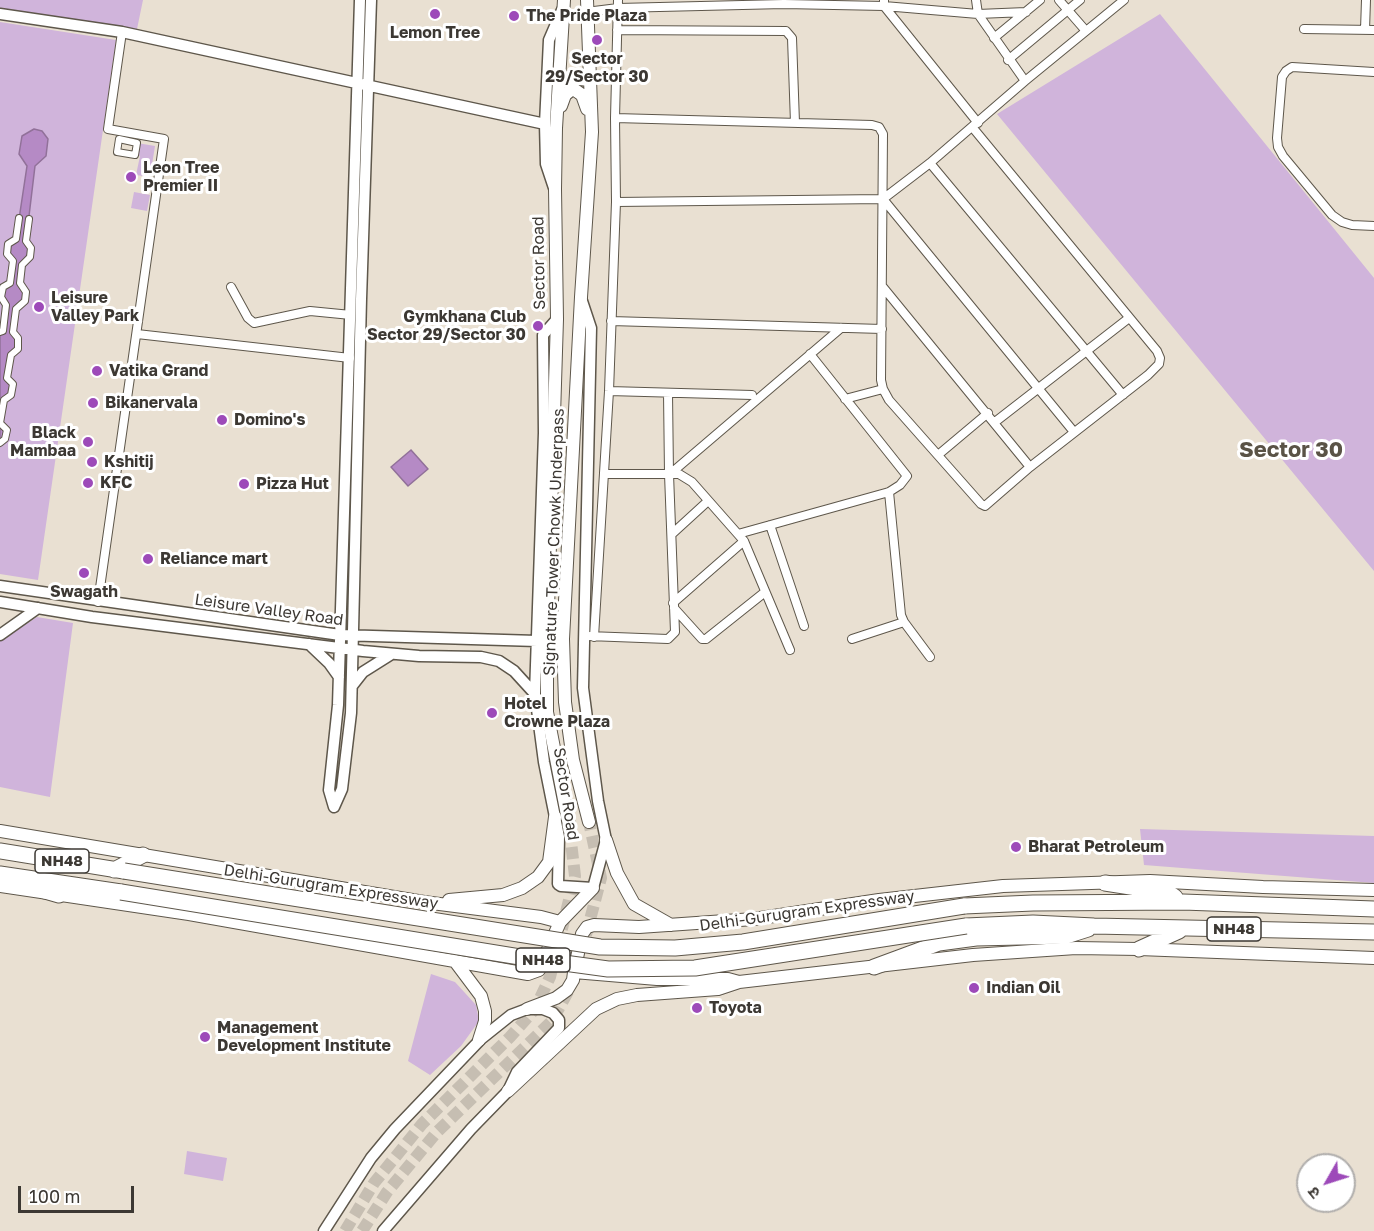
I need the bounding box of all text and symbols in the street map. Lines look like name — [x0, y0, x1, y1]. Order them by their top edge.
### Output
place label: The Pride Plaza — [526, 6, 647, 26]
marker: Lemon Tree — [428, 7, 442, 21]
marker: The Pride Plaza — [507, 9, 521, 23]
place label: Lemon Tree — [390, 23, 480, 43]
marker: Sector 29/Sector 30 — [590, 33, 604, 47]
place label: Sector 29/Sector 30 — [545, 49, 649, 87]
place label: Leon Tree Premier II — [143, 158, 219, 196]
marker: Leon Tree Premier II — [124, 170, 138, 184]
street label: Sector Road — [529, 216, 549, 310]
place label: Leisure Valley Park — [51, 288, 139, 326]
marker: Leisure Valley Park — [32, 300, 46, 314]
place label: Gymkhana Club Sector 29/Sector 30 — [367, 307, 526, 345]
marker: Gymkhana Club Sector 29/Sector 30 — [531, 319, 545, 333]
place label: Vatika Grand — [109, 361, 208, 381]
marker: Vatika Grand — [90, 364, 104, 378]
place label: Bikanervala — [105, 393, 198, 413]
marker: Bikanervala — [86, 396, 100, 410]
street label: Signature Tower Chowk Underpass — [540, 408, 568, 676]
place label: Domino's — [234, 410, 305, 430]
marker: Domino's — [215, 413, 229, 427]
place label: Black Mambaa — [10, 423, 76, 461]
marker: Black Mambaa — [81, 435, 95, 449]
district label: Sector 30 — [1239, 437, 1343, 463]
place label: Kshitij — [104, 452, 154, 472]
marker: Kshitij — [85, 455, 99, 469]
place label: KFC — [100, 473, 132, 493]
place label: Pizza Hut — [256, 474, 329, 494]
marker: KFC — [81, 476, 95, 490]
marker: Pizza Hut — [237, 477, 251, 491]
place label: Reliance mart — [160, 549, 268, 569]
marker: Reliance mart — [141, 552, 155, 566]
marker: Swagath — [77, 566, 91, 580]
place label: Swagath — [50, 582, 118, 602]
street label: Leisure Valley Road — [193, 590, 345, 630]
place label: Hotel Crowne Plaza — [504, 694, 610, 732]
marker: Hotel Crowne Plaza — [485, 706, 499, 720]
street label: Sector Road — [549, 746, 583, 842]
place label: Bharat Petroleum — [1028, 837, 1164, 857]
marker: Bharat Petroleum — [1009, 840, 1023, 854]
road number: NH48 — [35, 849, 89, 873]
street label: Delhi-Gurugram Expressway — [222, 861, 440, 913]
street label: Delhi-Gurugram Expressway — [698, 886, 916, 936]
road number: NH48 — [1207, 917, 1261, 941]
road number: NH48 — [516, 948, 570, 972]
place label: Indian Oil — [986, 978, 1060, 998]
marker: Indian Oil — [967, 981, 981, 995]
place label: Toyota — [709, 998, 762, 1018]
marker: Toyota — [690, 1001, 704, 1015]
place label: Management Development Institute — [217, 1018, 391, 1056]
marker: Management Development Institute — [198, 1030, 212, 1044]
north arrow — [1296, 1153, 1356, 1213]
scale bar — [21, 1174, 136, 1212]
text: उ — [1303, 1183, 1324, 1203]
text: 100 m — [29, 1185, 80, 1207]

